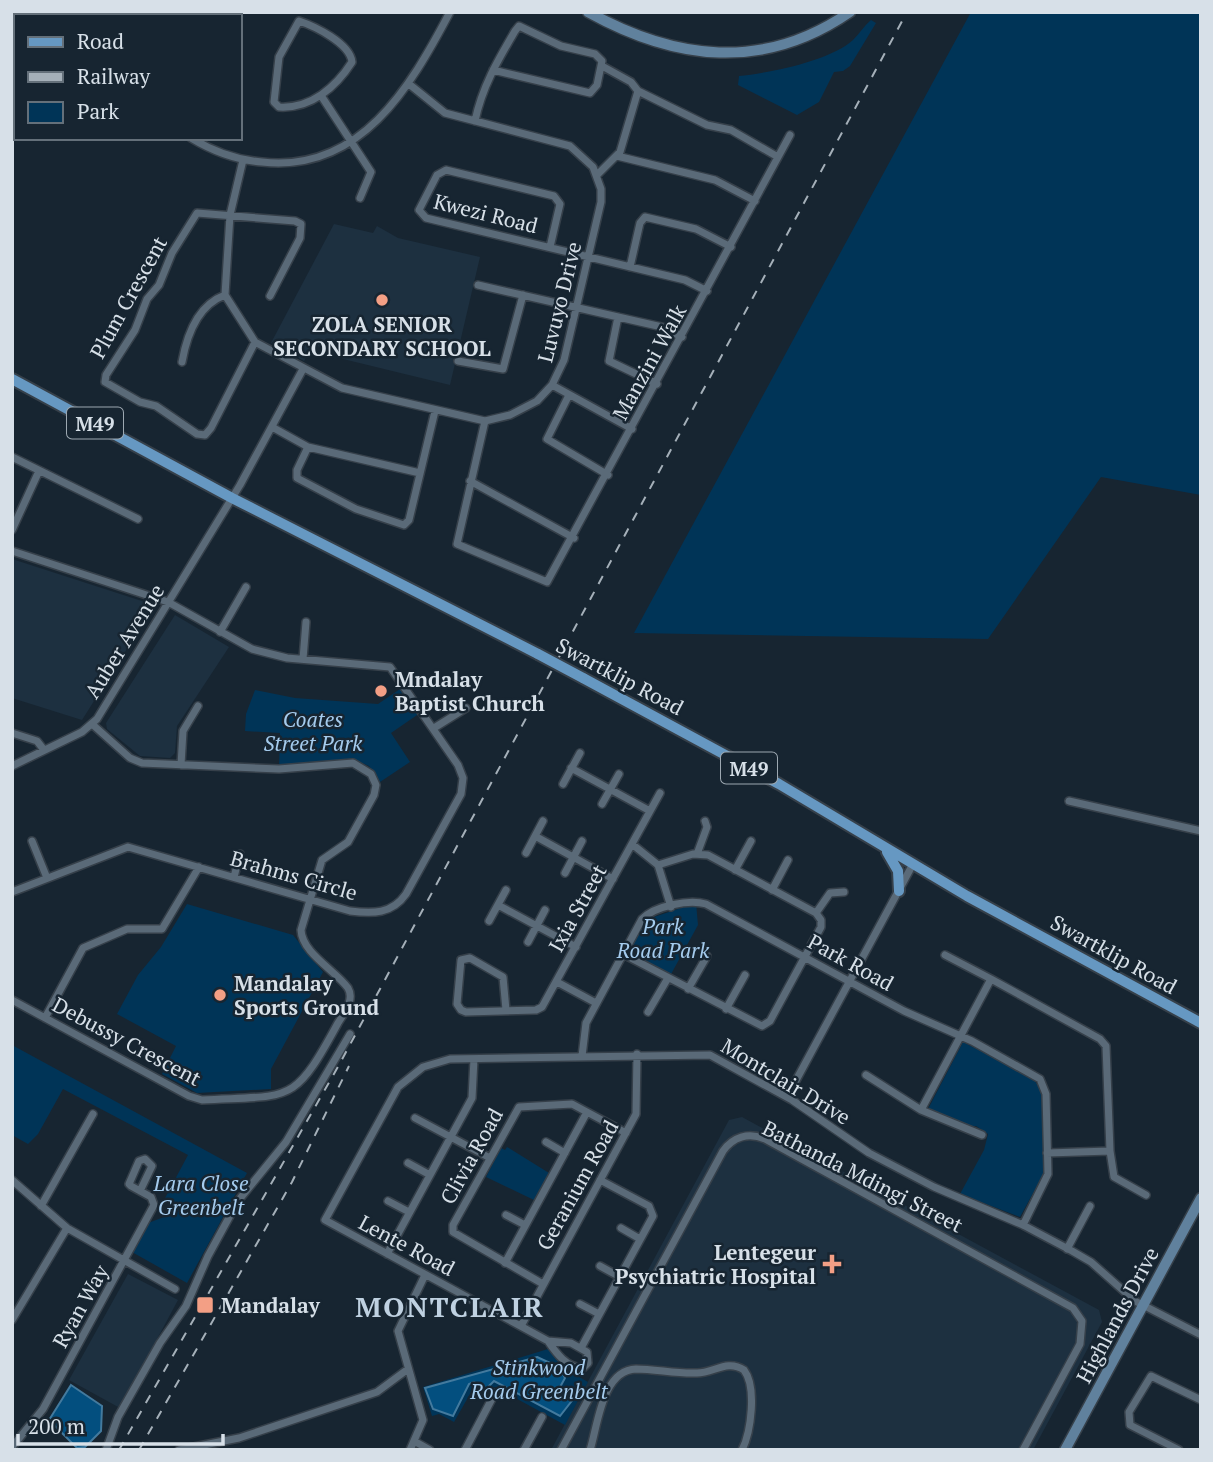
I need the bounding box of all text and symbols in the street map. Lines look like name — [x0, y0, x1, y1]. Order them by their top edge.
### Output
legend — [14, 14, 242, 140]
text: Road — [77, 27, 124, 55]
text: Railway — [77, 62, 151, 90]
text: Park — [77, 97, 119, 125]
street label: Kwezi Road — [431, 187, 541, 240]
street label: Plum Crescent — [83, 231, 173, 363]
street label: Luvuyo Drive — [530, 239, 588, 365]
marker: ZOLA SENIOR SECONDARY SCHOOL — [374, 292, 390, 308]
street label: Manzini Walk — [606, 299, 692, 425]
place label: ZOLA SENIOR SECONDARY SCHOOL — [273, 310, 491, 362]
road number: M49 — [67, 408, 123, 438]
street label: Auber Avenue — [78, 578, 170, 704]
street label: Swartklip Road — [551, 631, 689, 721]
place label: Mndalay Baptist Church — [395, 665, 545, 717]
marker: Mndalay Baptist Church — [373, 683, 389, 699]
park label: Coates Street Park — [264, 705, 363, 757]
road number: M49 — [721, 752, 777, 783]
street label: Brahms Circle — [227, 844, 361, 906]
street label: Ixia Street — [541, 859, 613, 957]
street label: Swartklip Road — [1046, 908, 1182, 1000]
park label: Park Road Park — [616, 912, 710, 964]
street label: Park Road — [803, 927, 899, 997]
place label: Mandalay Sports Ground — [234, 969, 380, 1021]
marker: Mandalay Sports Ground — [212, 987, 228, 1003]
street label: Debussy Crescent — [48, 990, 206, 1092]
street label: Montclair Drive — [716, 1031, 856, 1131]
street label: Clivia Road — [433, 1103, 509, 1209]
street label: Bathanda Mdingi Street — [758, 1113, 968, 1239]
street label: Geranium Road — [530, 1115, 624, 1255]
park label: Lara Close Greenbelt — [152, 1169, 249, 1221]
street label: Lente Road — [354, 1208, 460, 1282]
place label: Lentegeur Psychiatric Hospital — [615, 1238, 816, 1290]
street label: Highlands Drive — [1069, 1242, 1165, 1388]
marker: Lentegeur Psychiatric Hospital — [822, 1254, 842, 1274]
street label: Ryan Way — [46, 1259, 114, 1353]
district label: MONTCLAIR — [355, 1288, 545, 1325]
place label: Mandalay — [221, 1291, 321, 1319]
marker: Mandalay — [195, 1295, 215, 1315]
park label: Stinkwood Road Greenbelt — [469, 1353, 609, 1405]
scale bar — [18, 1402, 222, 1446]
text: 200 m — [28, 1412, 85, 1440]

